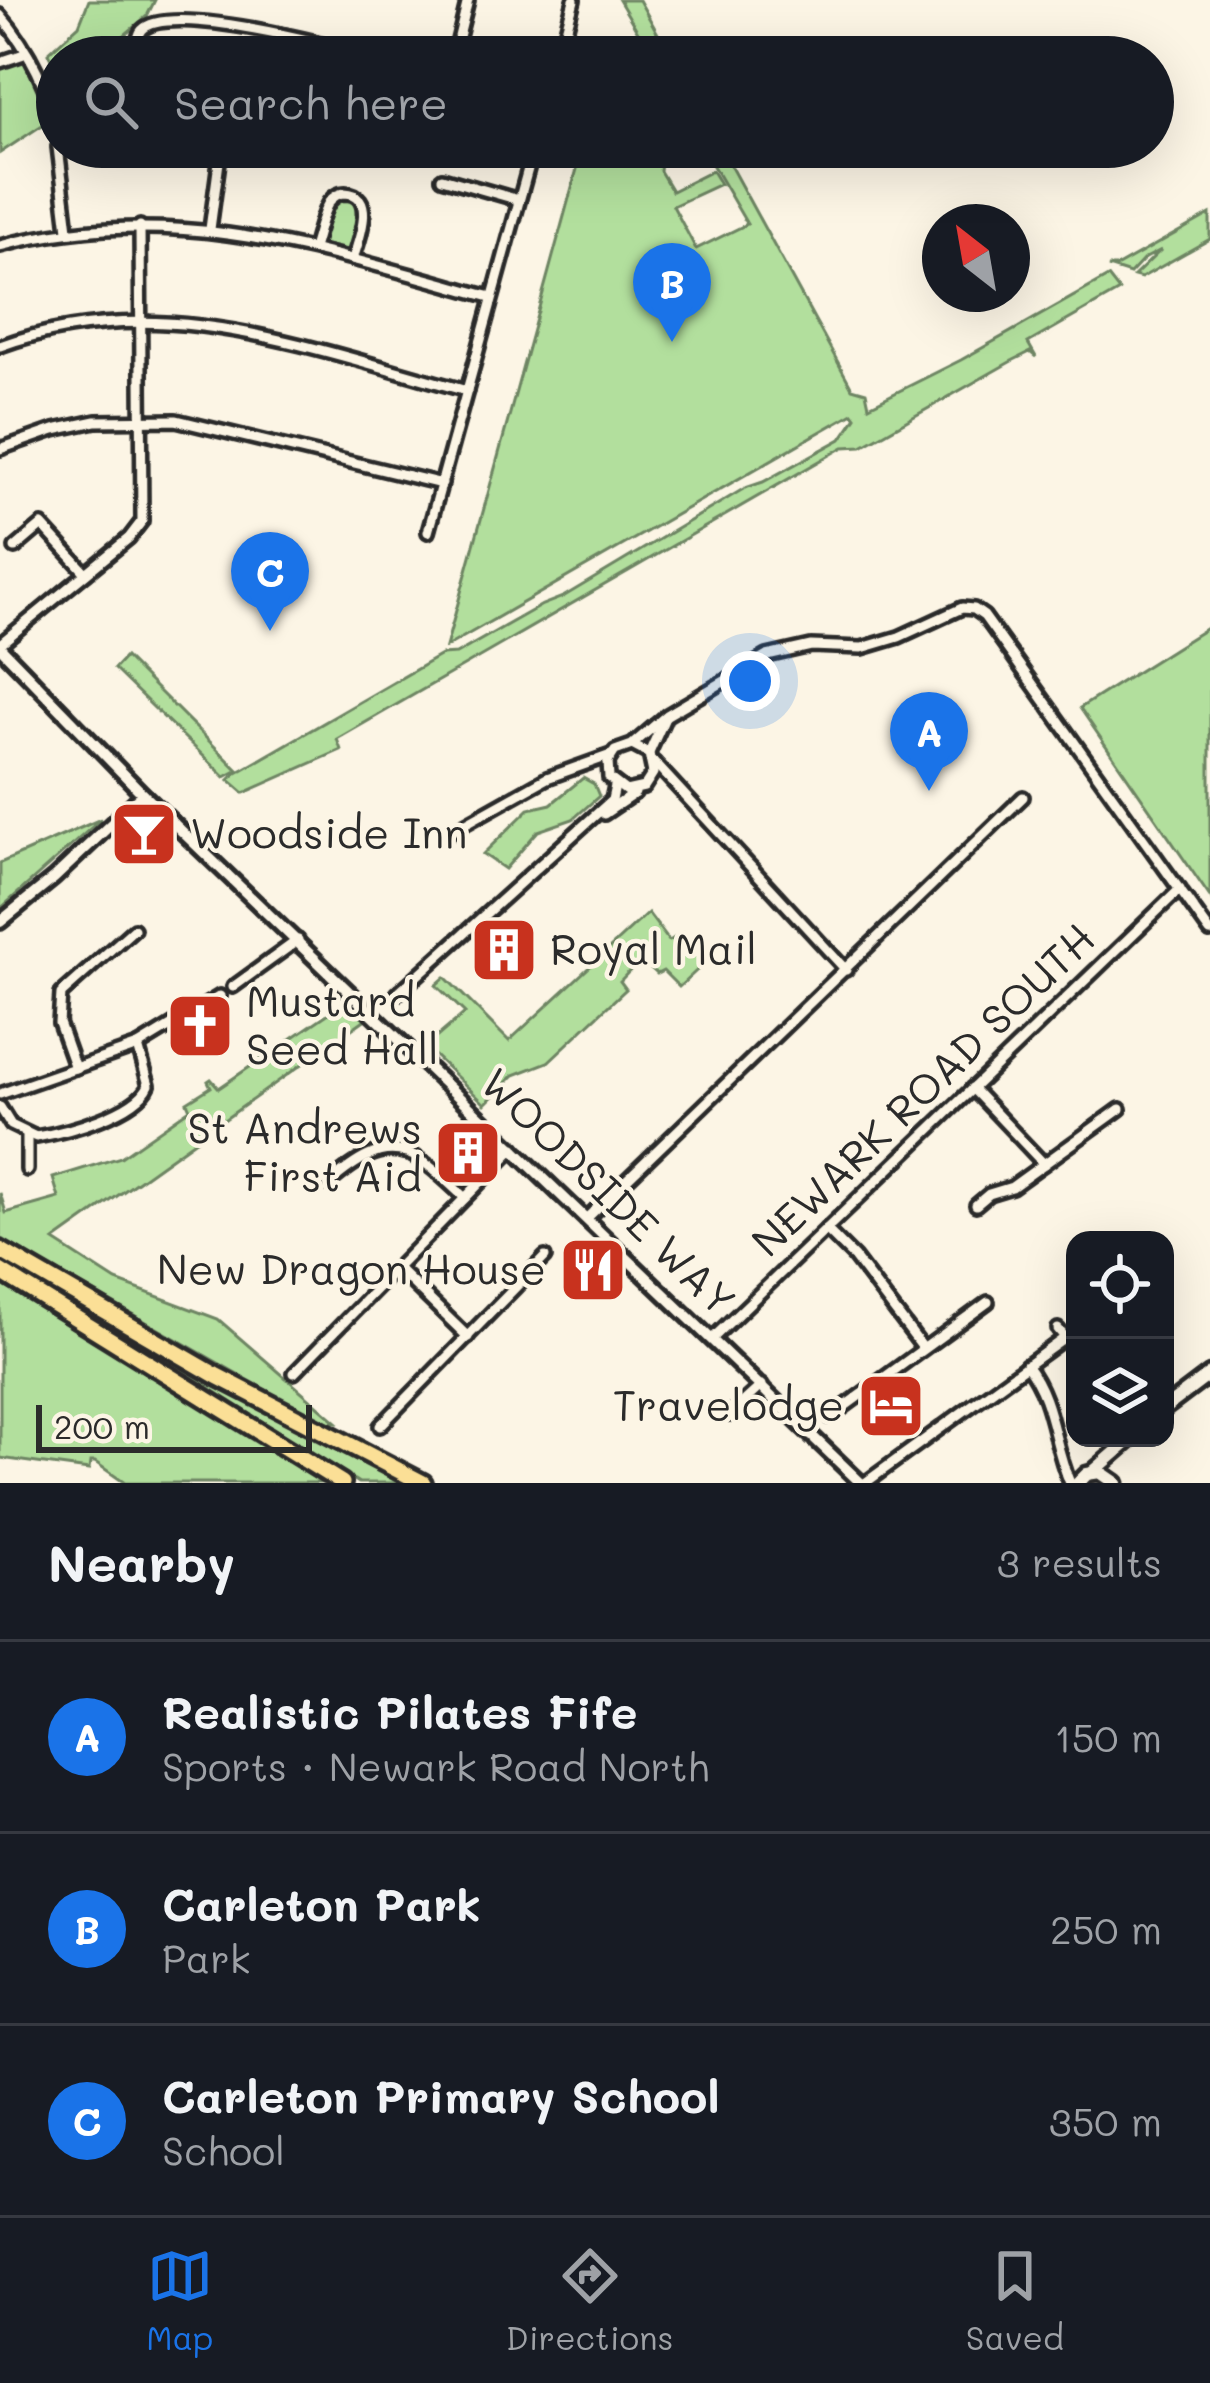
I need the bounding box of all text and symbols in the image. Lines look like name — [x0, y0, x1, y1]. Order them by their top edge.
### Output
search box — [36, 36, 1174, 168]
icon: search — [78, 69, 144, 135]
text: Search here — [174, 73, 448, 131]
north arrow — [922, 204, 1030, 312]
pin: B — [633, 243, 711, 342]
pin: C — [231, 532, 309, 631]
your location — [720, 651, 780, 711]
pin: A — [890, 692, 968, 791]
bar icon: Woodside Inn — [109, 799, 179, 869]
place label: Woodside Inn — [190, 805, 468, 860]
street label: NEWARK ROAD SOUTH — [739, 911, 1105, 1267]
building icon: Royal Mail — [469, 915, 539, 985]
place label: Royal Mail — [550, 921, 757, 976]
place label: Mustard Seed Hall — [246, 973, 439, 1076]
church icon: Mustard Seed Hall — [165, 991, 235, 1061]
street label: WOODSIDE WAY — [470, 1055, 748, 1327]
place label: St Andrews First Aid — [187, 1100, 422, 1203]
building icon: St Andrews First Aid — [433, 1118, 503, 1188]
map controls — [1066, 1231, 1174, 1447]
button: locate — [1066, 1231, 1174, 1339]
restaurant icon: New Dragon House — [558, 1235, 628, 1305]
place label: New Dragon House — [157, 1241, 546, 1296]
button: layers — [1066, 1339, 1174, 1447]
hotel icon: Travelodge — [856, 1371, 926, 1441]
place label: Travelodge — [613, 1377, 844, 1432]
scale bar — [36, 1399, 312, 1452]
text: 200 m — [54, 1404, 150, 1447]
text: Nearby — [48, 1528, 235, 1595]
text: 3 results — [997, 1536, 1162, 1587]
text: Realistic Pilates Fife — [162, 1682, 637, 1740]
text: A — [73, 1711, 101, 1762]
text: 150 m — [1054, 1711, 1162, 1762]
text: Sports · Newark Road North — [162, 1740, 709, 1791]
text: Carleton Park — [162, 1874, 481, 1932]
text: B — [74, 1903, 100, 1954]
text: 250 m — [1050, 1903, 1162, 1954]
text: Park — [162, 1932, 250, 1983]
text: Carleton Primary School — [162, 2066, 720, 2124]
text: C — [73, 2095, 101, 2146]
text: 350 m — [1049, 2095, 1162, 2146]
text: School — [162, 2124, 285, 2175]
tab: Map — [146, 2243, 213, 2358]
tab: Directions — [506, 2243, 673, 2358]
tab: Saved — [966, 2243, 1064, 2358]

